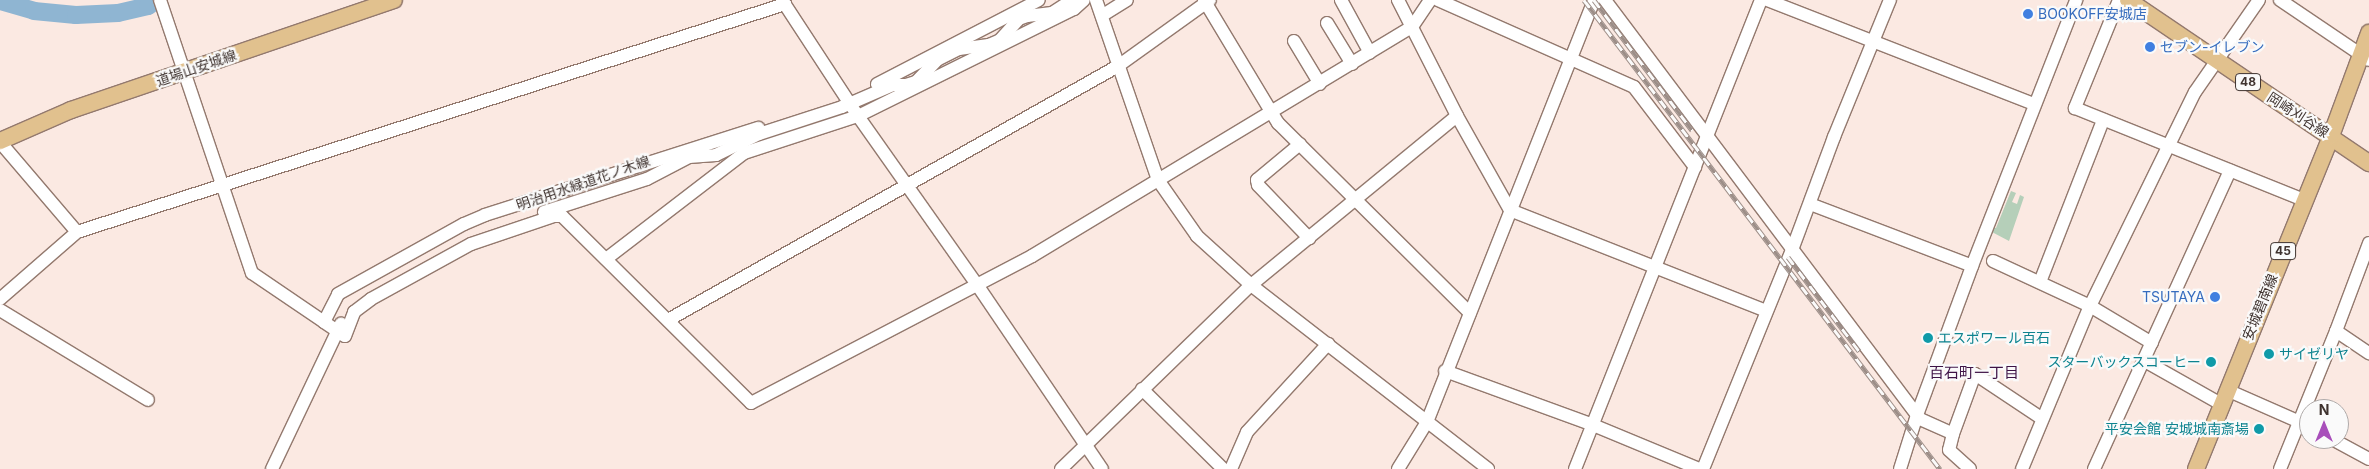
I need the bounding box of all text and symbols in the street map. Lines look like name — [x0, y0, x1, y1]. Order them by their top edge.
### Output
place label: BOOKOFF安城店 — [2038, 6, 2147, 22]
marker: BOOKOFF安城店 — [2022, 8, 2034, 20]
place label: セブン-イレブン — [2160, 39, 2264, 55]
marker: セブン-イレブン — [2144, 41, 2156, 53]
street label: 道場山安城線 — [154, 46, 238, 90]
road number: 48 — [2234, 72, 2262, 91]
street label: 岡崎刈谷線 — [2264, 89, 2332, 141]
street label: 明治用水緑道花ノ木線 — [514, 152, 652, 214]
road number: 45 — [2269, 242, 2297, 260]
street label: 安城碧南線 — [2239, 271, 2281, 343]
place label: TSUTAYA — [2142, 289, 2205, 305]
marker: TSUTAYA — [2209, 291, 2221, 303]
place label: エスポワール百石 — [1938, 330, 2050, 346]
marker: エスポワール百石 — [1922, 332, 1934, 344]
place label: サイゼリヤ — [2279, 346, 2349, 362]
marker: サイゼリヤ — [2263, 348, 2275, 360]
place label: スターバックスコーヒー — [2047, 354, 2201, 370]
marker: スターバックスコーヒー — [2205, 356, 2217, 368]
district label: 百石町一丁目 — [1929, 364, 2019, 382]
north arrow — [2299, 399, 2349, 449]
text: N — [2319, 401, 2329, 418]
place label: 平安会館 安城城南斎場 — [2105, 421, 2249, 437]
marker: 平安会館 安城城南斎場 — [2253, 423, 2265, 435]

